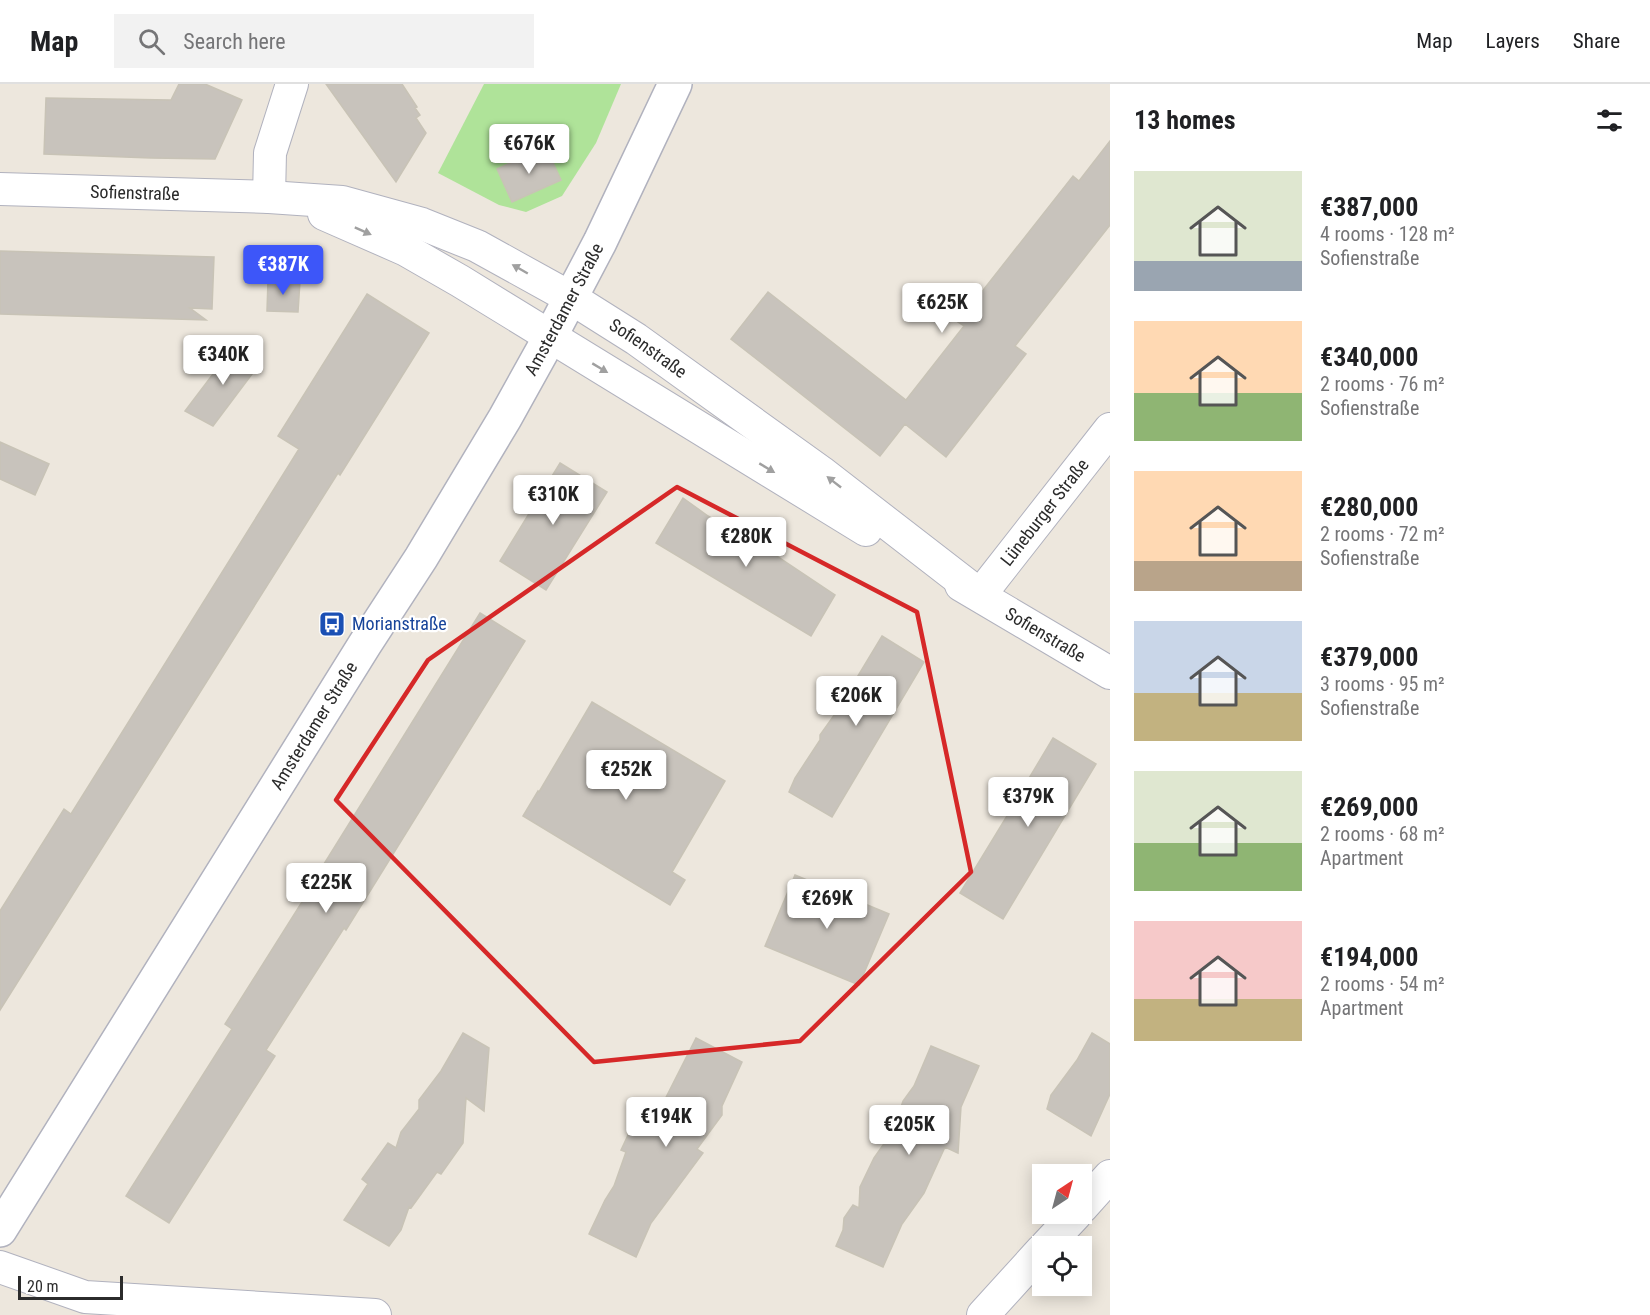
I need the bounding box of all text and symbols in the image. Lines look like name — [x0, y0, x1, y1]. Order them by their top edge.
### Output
search box — [114, 14, 534, 68]
text: Map — [30, 25, 78, 58]
icon: search — [135, 25, 168, 58]
text: Search here — [183, 29, 286, 54]
text: Map — [1416, 29, 1453, 53]
text: Layers — [1486, 29, 1540, 53]
text: Share — [1573, 29, 1620, 53]
icon: filters — [1593, 104, 1626, 137]
text: 13 homes — [1134, 105, 1236, 135]
pin: €676K — [487, 124, 571, 175]
text: €676K — [503, 131, 555, 155]
street label: Sofienstraße — [90, 181, 180, 204]
text: €387,000 — [1320, 192, 1418, 222]
icon: home — [1182, 195, 1254, 267]
text: 4 rooms · 128 m² — [1320, 222, 1455, 246]
one-way arrow — [355, 226, 372, 235]
street label: Amsterdamer Straße — [520, 239, 607, 379]
pin: €387K — [241, 245, 325, 296]
text: Sofienstraße — [1320, 246, 1419, 270]
text: €387K — [257, 252, 309, 276]
one-way arrow — [511, 264, 528, 274]
pin: €625K — [900, 283, 984, 334]
text: €625K — [916, 290, 968, 314]
street label: Sofienstraße — [606, 314, 691, 382]
pin: €340K — [181, 335, 265, 386]
text: €340K — [197, 342, 249, 366]
text: €340,000 — [1320, 342, 1418, 372]
icon: home — [1182, 345, 1254, 417]
one-way arrow — [592, 362, 608, 373]
text: 2 rooms · 76 m² — [1320, 372, 1445, 396]
text: Sofienstraße — [1320, 396, 1419, 420]
street label: Lüneburger Straße — [996, 454, 1093, 570]
one-way arrow — [759, 463, 775, 474]
pin: €310K — [511, 475, 595, 526]
one-way arrow — [827, 477, 842, 489]
text: €310K — [527, 482, 579, 506]
text: €280,000 — [1320, 492, 1418, 522]
icon: home — [1182, 495, 1254, 567]
pin: €280K — [704, 517, 788, 568]
text: 2 rooms · 72 m² — [1320, 522, 1445, 546]
text: €280K — [720, 524, 772, 548]
text: Sofienstraße — [1320, 546, 1419, 570]
street label: Sofienstraße — [1002, 603, 1090, 666]
bus stop icon: Morianstraße — [317, 609, 347, 639]
place label: Morianstraße — [352, 613, 447, 634]
text: €379,000 — [1320, 642, 1418, 672]
icon: home — [1182, 645, 1254, 717]
street label: Amsterdamer Straße — [266, 658, 361, 793]
text: 3 rooms · 95 m² — [1320, 672, 1445, 696]
pin: €206K — [814, 676, 898, 727]
text: €206K — [830, 683, 882, 707]
text: Sofienstraße — [1320, 696, 1419, 720]
pin: €252K — [584, 750, 668, 801]
text: €252K — [600, 757, 652, 781]
pin: €379K — [986, 777, 1070, 828]
text: €379K — [1002, 784, 1054, 808]
text: €269,000 — [1320, 792, 1418, 822]
icon: home — [1182, 795, 1254, 867]
text: 2 rooms · 68 m² — [1320, 822, 1445, 846]
text: Apartment — [1320, 846, 1404, 870]
pin: €225K — [284, 863, 368, 914]
text: €225K — [300, 870, 352, 894]
pin: €269K — [785, 879, 869, 930]
text: €269K — [801, 886, 853, 910]
text: €194,000 — [1320, 942, 1418, 972]
icon: home — [1182, 945, 1254, 1017]
text: 2 rooms · 54 m² — [1320, 972, 1445, 996]
text: Apartment — [1320, 996, 1404, 1020]
pin: €194K — [624, 1097, 708, 1148]
text: €194K — [640, 1104, 692, 1128]
pin: €205K — [867, 1105, 951, 1156]
text: €205K — [883, 1112, 935, 1136]
north arrow — [1032, 1164, 1092, 1224]
map controls — [1032, 1164, 1092, 1296]
button: locate — [1032, 1236, 1092, 1296]
scale bar — [18, 1273, 123, 1300]
text: 20 m — [27, 1277, 59, 1296]

